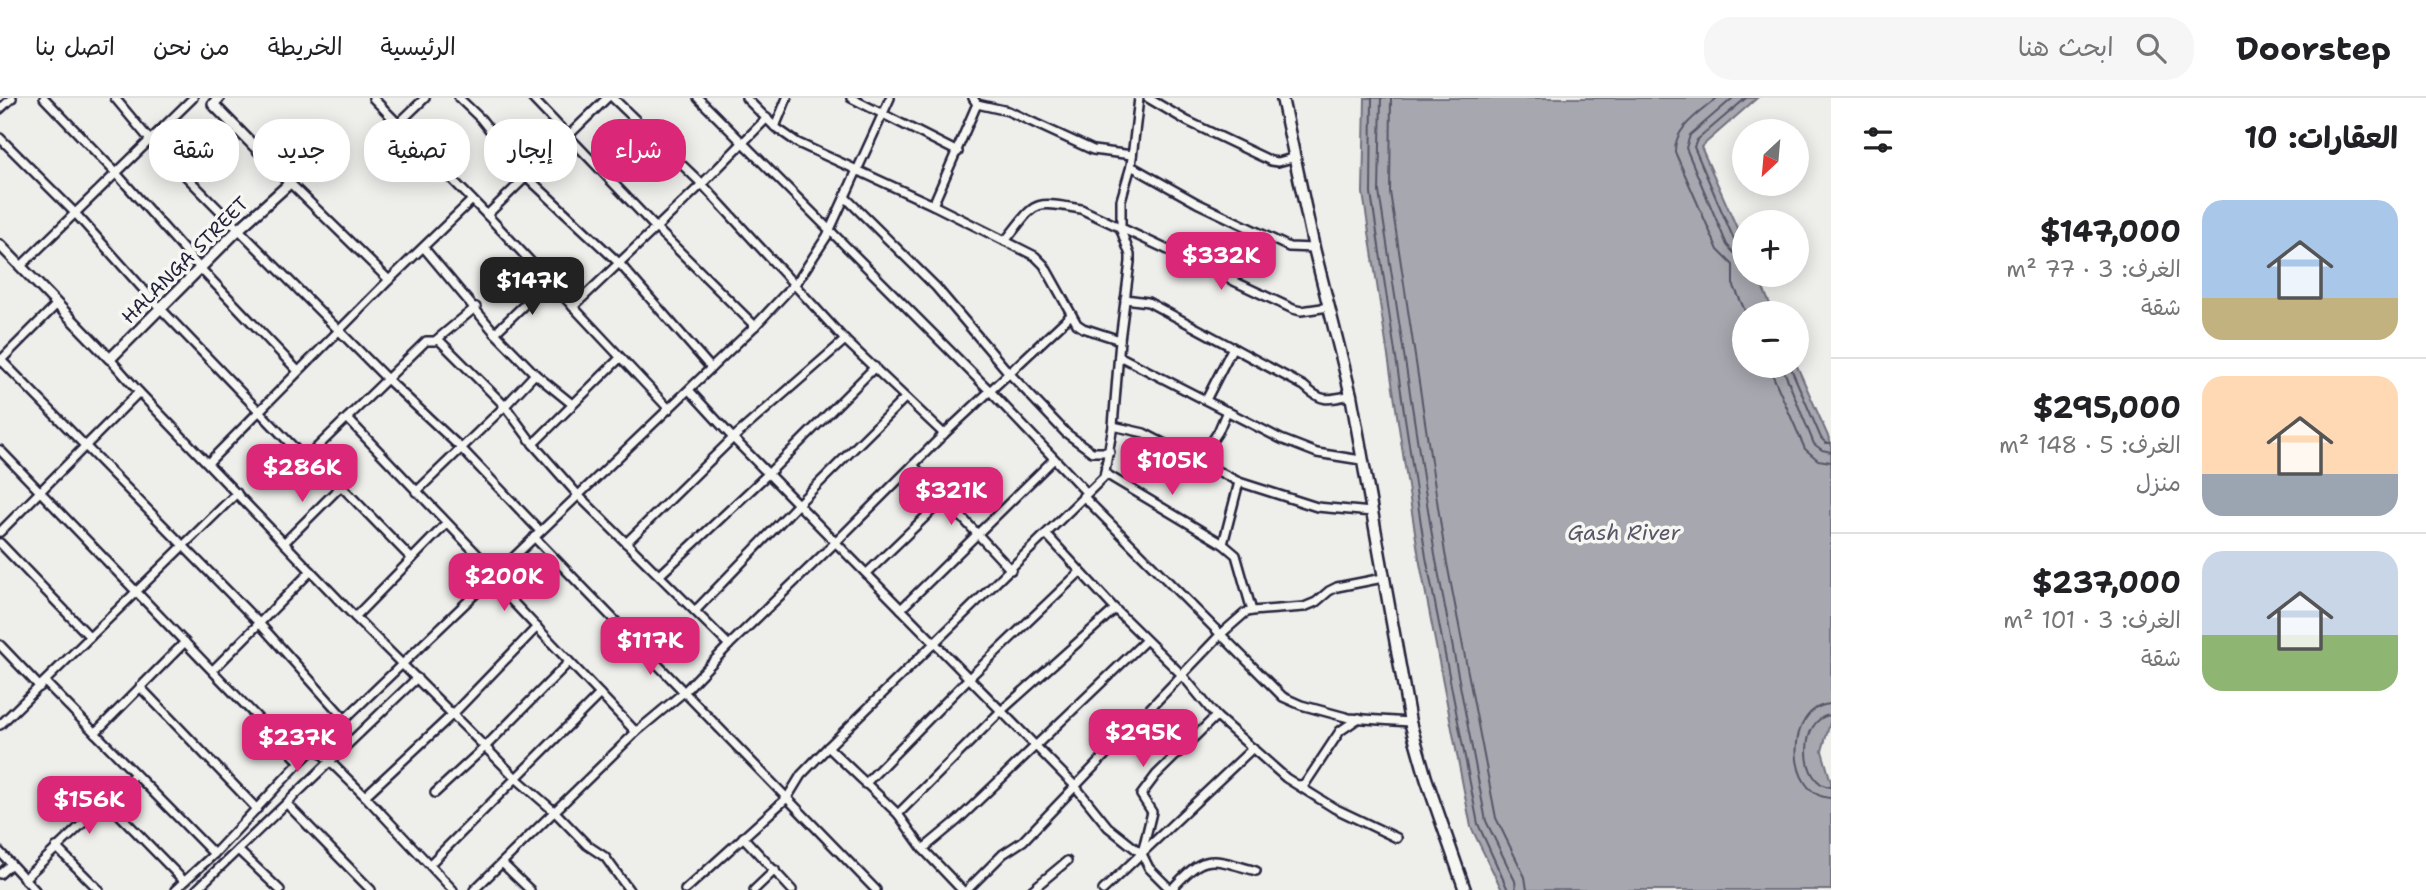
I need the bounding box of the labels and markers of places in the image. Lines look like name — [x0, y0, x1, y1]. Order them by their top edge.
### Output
pin: $332K — [1172, 232, 1270, 292]
pin: $147K — [483, 258, 581, 317]
pin: $105K — [1123, 438, 1221, 497]
pin: $286K — [253, 444, 351, 504]
pin: $321K — [902, 468, 1000, 527]
pin: $200K — [455, 554, 553, 613]
pin: $117K — [601, 618, 699, 677]
pin: $295K — [1094, 710, 1192, 769]
pin: $237K — [248, 714, 346, 774]
pin: $156K — [40, 776, 138, 836]

